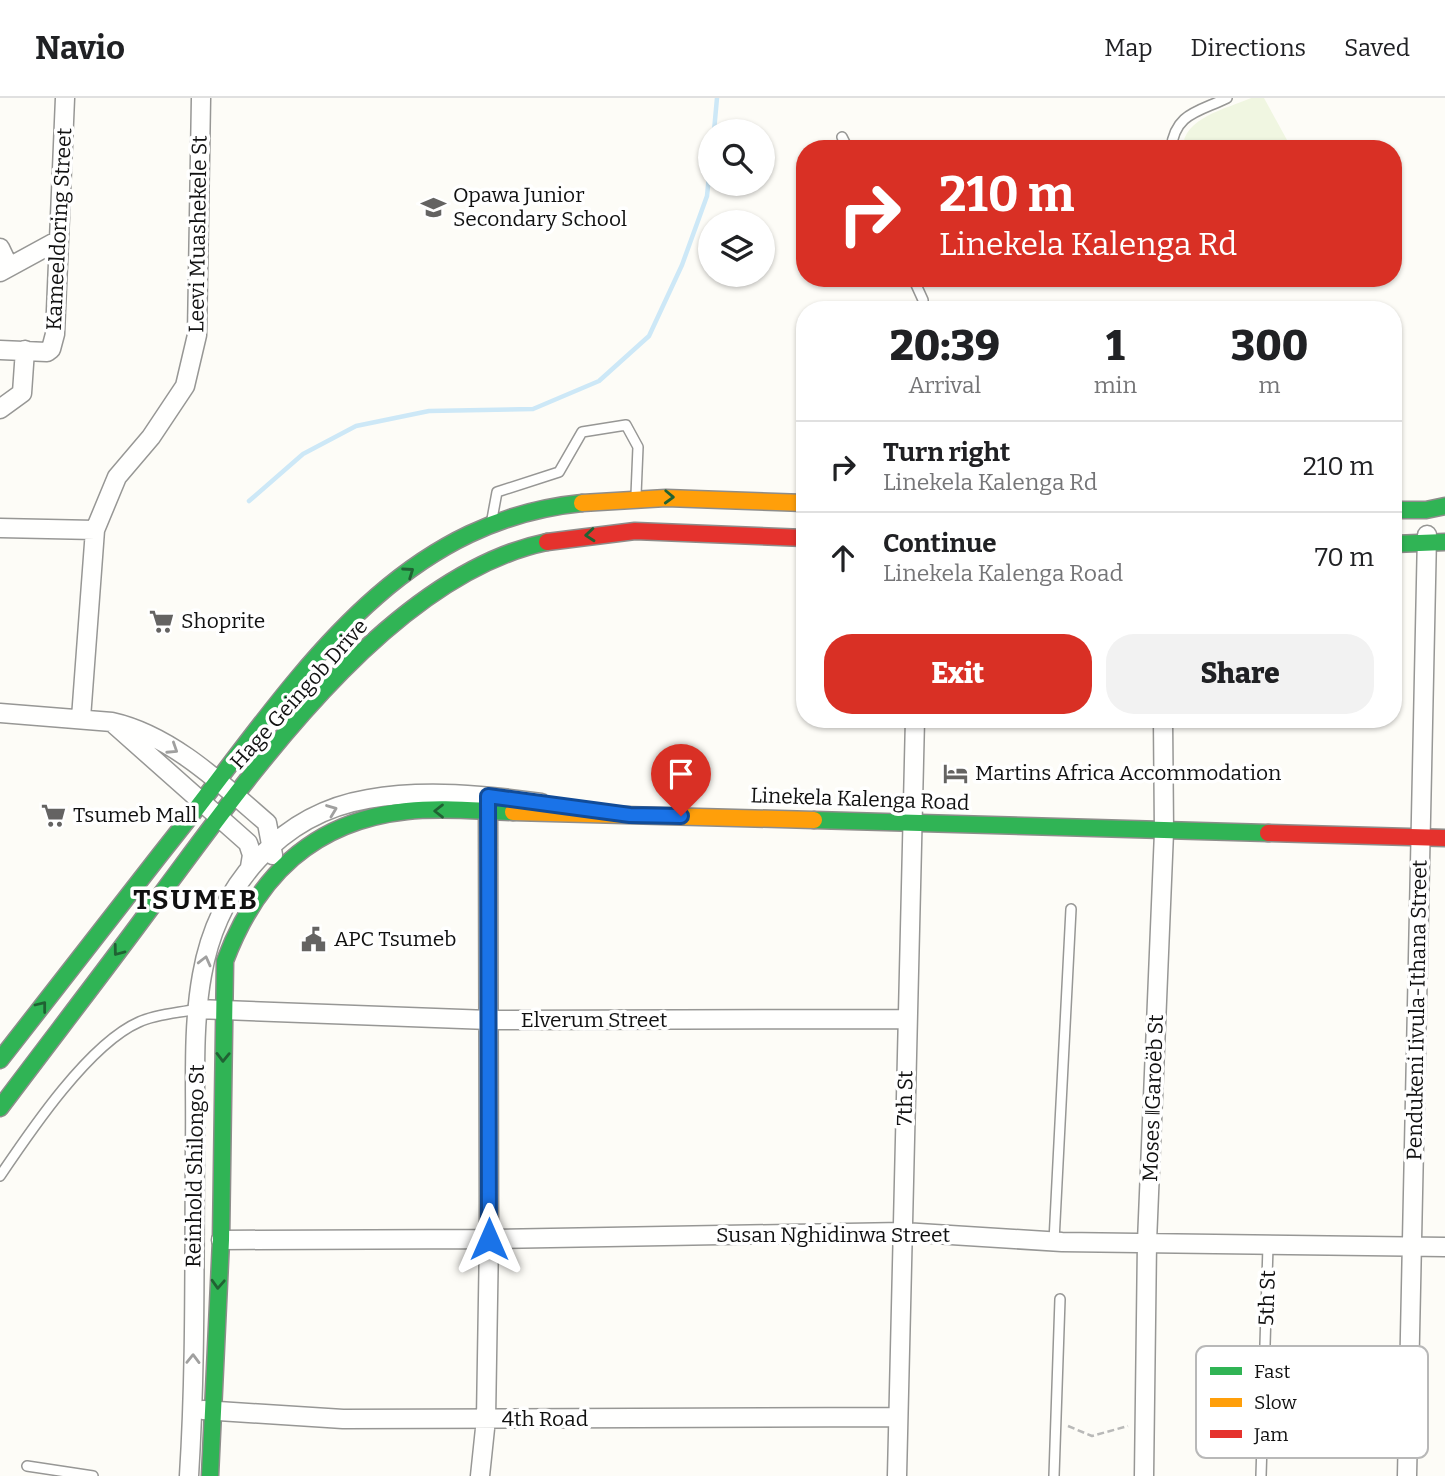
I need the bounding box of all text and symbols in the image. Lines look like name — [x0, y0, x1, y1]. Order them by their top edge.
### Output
text: Navio — [35, 28, 125, 68]
text: Map — [1104, 34, 1153, 62]
text: Directions — [1191, 34, 1306, 62]
text: Saved — [1344, 34, 1410, 62]
map controls — [698, 119, 775, 287]
button: search — [698, 119, 775, 196]
street label: Kameeldoring Street — [41, 127, 77, 331]
street label: Leevi Muashekele St — [183, 135, 213, 333]
text: 210 m — [939, 165, 1074, 224]
icon: right — [824, 168, 915, 259]
place label: Opawa Junior Secondary School — [453, 182, 627, 232]
school or university icon: Opawa Junior Secondary School — [419, 193, 447, 221]
button: layers — [698, 210, 775, 287]
text: Linekela Kalenga Rd — [939, 225, 1237, 263]
text: 20:39 — [890, 321, 1000, 371]
text: 1 — [1106, 321, 1125, 371]
text: 300 — [1231, 321, 1308, 371]
text: Arrival — [908, 371, 981, 399]
text: min — [1094, 371, 1137, 399]
text: m — [1259, 371, 1280, 399]
text: Turn right — [883, 437, 1010, 468]
icon: right — [824, 448, 862, 486]
text: 210 m — [1303, 451, 1374, 482]
text: Linekela Kalenga Rd — [883, 468, 1097, 496]
one-way arrow — [664, 490, 675, 505]
one-way arrow — [584, 528, 596, 543]
text: Continue — [883, 528, 997, 559]
icon: ahead — [824, 539, 862, 577]
text: 70 m — [1315, 542, 1374, 573]
text: Linekela Kalenga Road — [883, 559, 1123, 587]
one-way arrow — [401, 568, 414, 580]
supermarket icon: Shoprite — [147, 607, 175, 635]
place label: Shoprite — [181, 608, 265, 634]
street label: Hage Geingob Drive — [225, 614, 373, 774]
button: Exit — [824, 634, 1092, 714]
button: Share — [1106, 634, 1374, 714]
one-way arrow — [166, 741, 179, 754]
pin — [651, 744, 711, 816]
icon: arrive — [662, 755, 700, 793]
hotel icon: Martins Africa Accommodation — [941, 759, 969, 787]
place label: Martins Africa Accommodation — [975, 760, 1281, 786]
street label: Linekela Kalenga Road — [750, 782, 970, 816]
supermarket icon: Tsumeb Mall — [39, 801, 67, 829]
place label: Tsumeb Mall — [73, 802, 197, 828]
one-way arrow — [434, 803, 444, 819]
one-way arrow — [325, 805, 337, 819]
street label: Pendukeni Iivula-Ithana Street — [1401, 859, 1433, 1161]
district label: TSUMEB — [133, 883, 259, 916]
public building icon: APC Tsumeb — [300, 925, 328, 953]
place label: APC Tsumeb — [334, 926, 456, 952]
one-way arrow — [114, 944, 127, 956]
one-way arrow — [197, 955, 211, 967]
one-way arrow — [33, 1002, 46, 1014]
street label: Elverum Street — [521, 1007, 668, 1033]
street label: Moses ǁGaroëb St — [1137, 1013, 1169, 1182]
one-way arrow — [215, 1052, 231, 1063]
street label: Reinhold Shilongo St — [180, 1064, 210, 1268]
street label: 7th St — [892, 1070, 918, 1126]
position arrow — [452, 1202, 526, 1276]
street label: Susan Nghidinwa Street — [716, 1222, 950, 1248]
street label: 5th St — [1253, 1269, 1281, 1326]
one-way arrow — [211, 1279, 226, 1290]
legend — [1196, 1346, 1428, 1458]
one-way arrow — [186, 1353, 201, 1364]
text: Fast — [1254, 1360, 1291, 1383]
text: Slow — [1254, 1391, 1297, 1414]
street label: 4th Road — [502, 1406, 588, 1432]
text: Jam — [1253, 1423, 1288, 1446]

